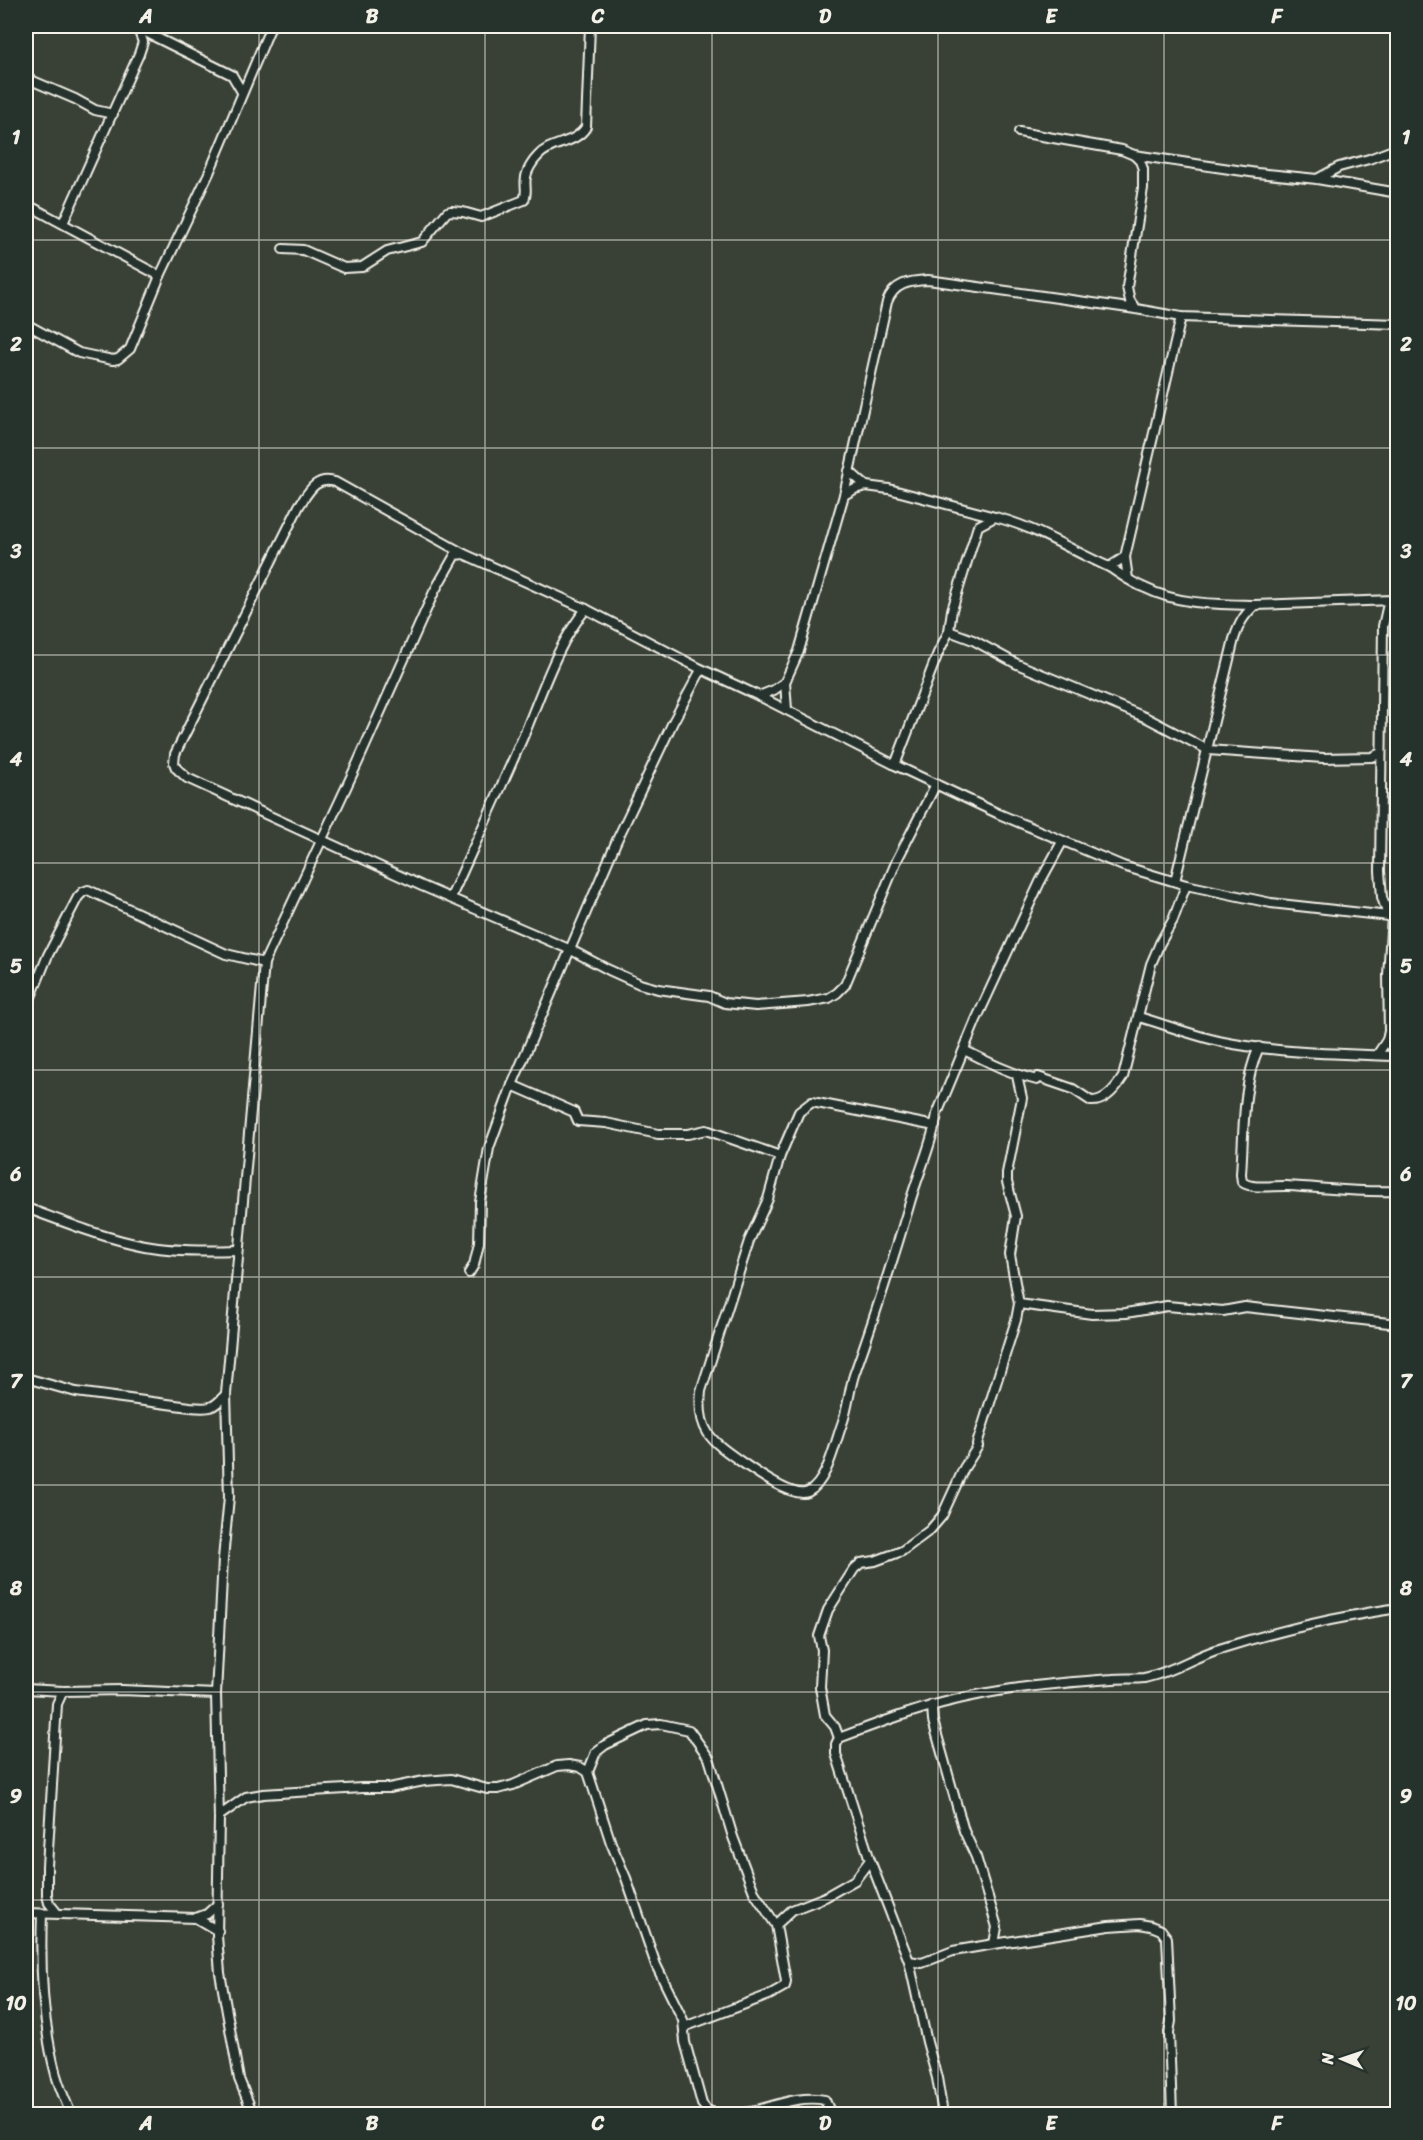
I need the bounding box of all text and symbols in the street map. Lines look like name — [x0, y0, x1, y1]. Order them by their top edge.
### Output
text: A — [138, 0, 153, 34]
text: B — [366, 0, 379, 34]
text: C — [591, 0, 605, 34]
text: D — [819, 0, 832, 34]
text: E — [1045, 0, 1058, 34]
text: F — [1271, 0, 1284, 34]
text: 1 — [12, 120, 21, 155]
text: 1 — [1402, 120, 1411, 155]
text: 2 — [9, 327, 22, 362]
text: 2 — [1399, 327, 1412, 362]
text: 3 — [10, 534, 22, 569]
text: 3 — [1400, 534, 1412, 569]
text: 4 — [9, 742, 23, 777]
text: 4 — [1399, 742, 1413, 777]
text: 5 — [10, 949, 22, 984]
text: 5 — [1400, 949, 1412, 984]
text: 6 — [9, 1157, 22, 1192]
text: 6 — [1399, 1157, 1412, 1192]
text: 7 — [10, 1364, 23, 1399]
text: 7 — [1400, 1364, 1413, 1399]
text: 8 — [9, 1571, 23, 1606]
text: 8 — [1399, 1571, 1413, 1606]
text: 9 — [10, 1779, 22, 1814]
text: 9 — [1400, 1779, 1412, 1814]
text: 10 — [5, 1986, 27, 2021]
text: 10 — [1395, 1986, 1417, 2021]
north arrow — [1312, 2029, 1372, 2089]
text: N — [1313, 2052, 1342, 2066]
text: A — [138, 2106, 153, 2140]
text: B — [366, 2106, 379, 2140]
text: C — [591, 2106, 605, 2140]
text: D — [819, 2106, 832, 2140]
text: E — [1045, 2106, 1058, 2140]
text: F — [1271, 2106, 1284, 2140]

